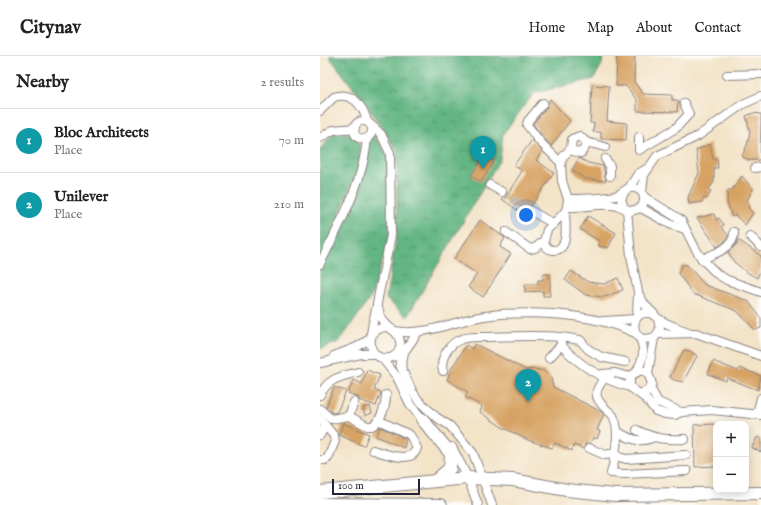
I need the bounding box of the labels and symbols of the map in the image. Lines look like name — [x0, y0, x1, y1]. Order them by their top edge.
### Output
pin: 1 — [470, 136, 496, 169]
your location — [516, 205, 536, 225]
pin: 2 — [515, 369, 541, 402]
scale bar — [332, 477, 420, 496]

